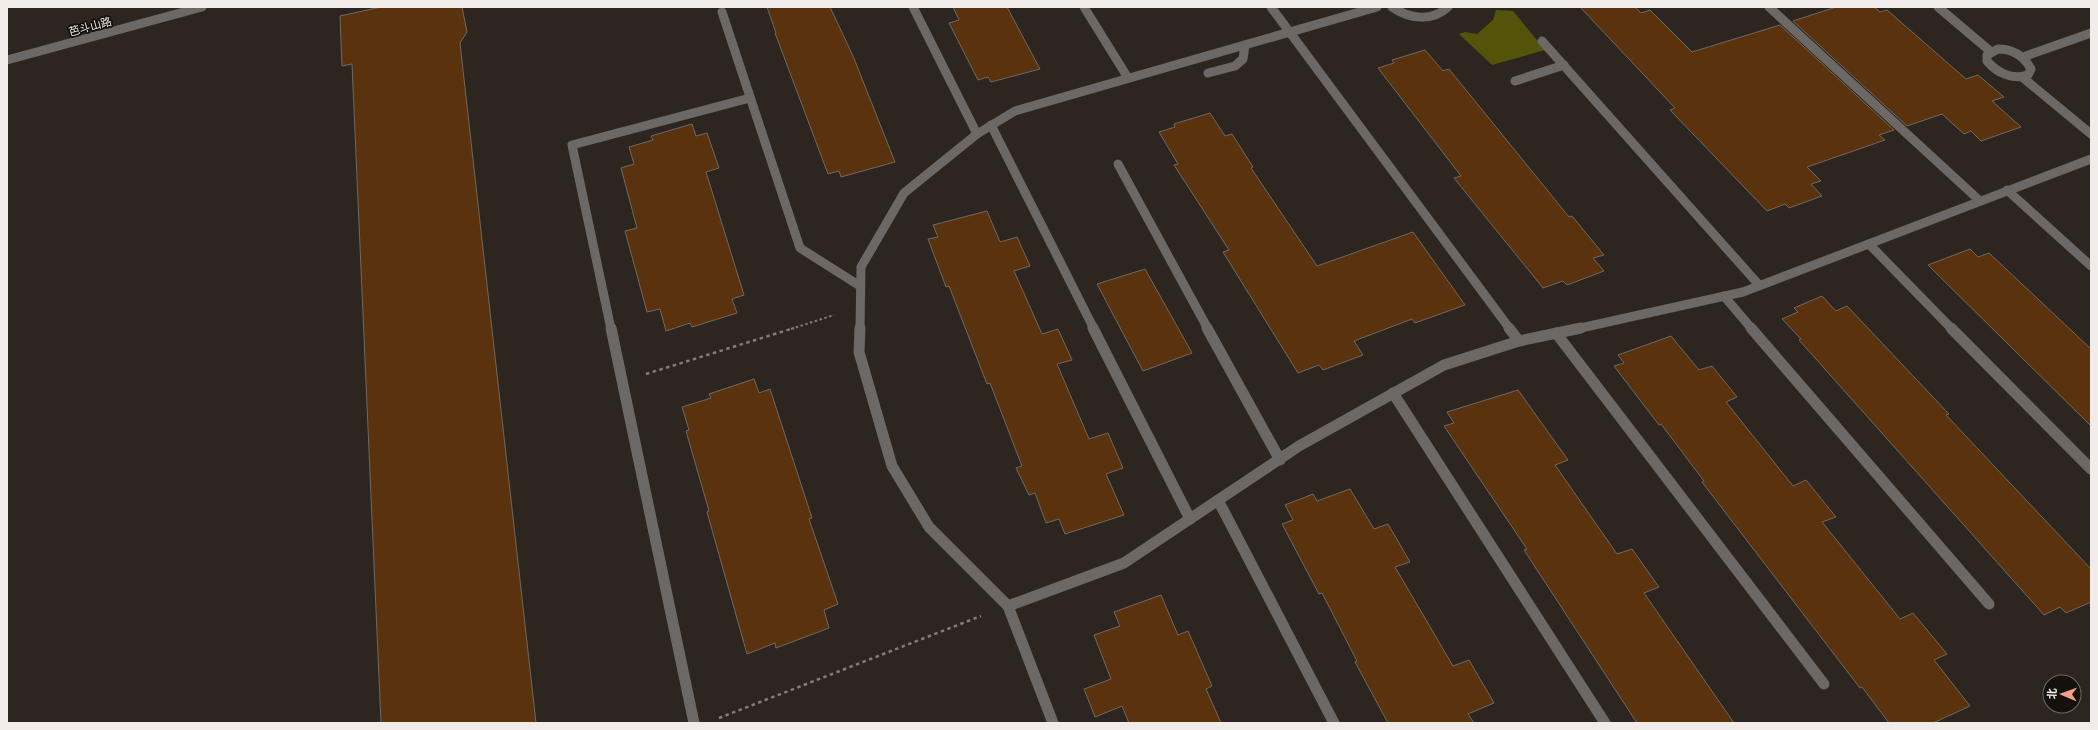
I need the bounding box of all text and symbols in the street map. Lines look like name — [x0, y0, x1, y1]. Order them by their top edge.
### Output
street label: 芭斗山路 — [67, 14, 113, 38]
north arrow — [2042, 674, 2082, 714]
text: 北 — [2045, 688, 2058, 699]

